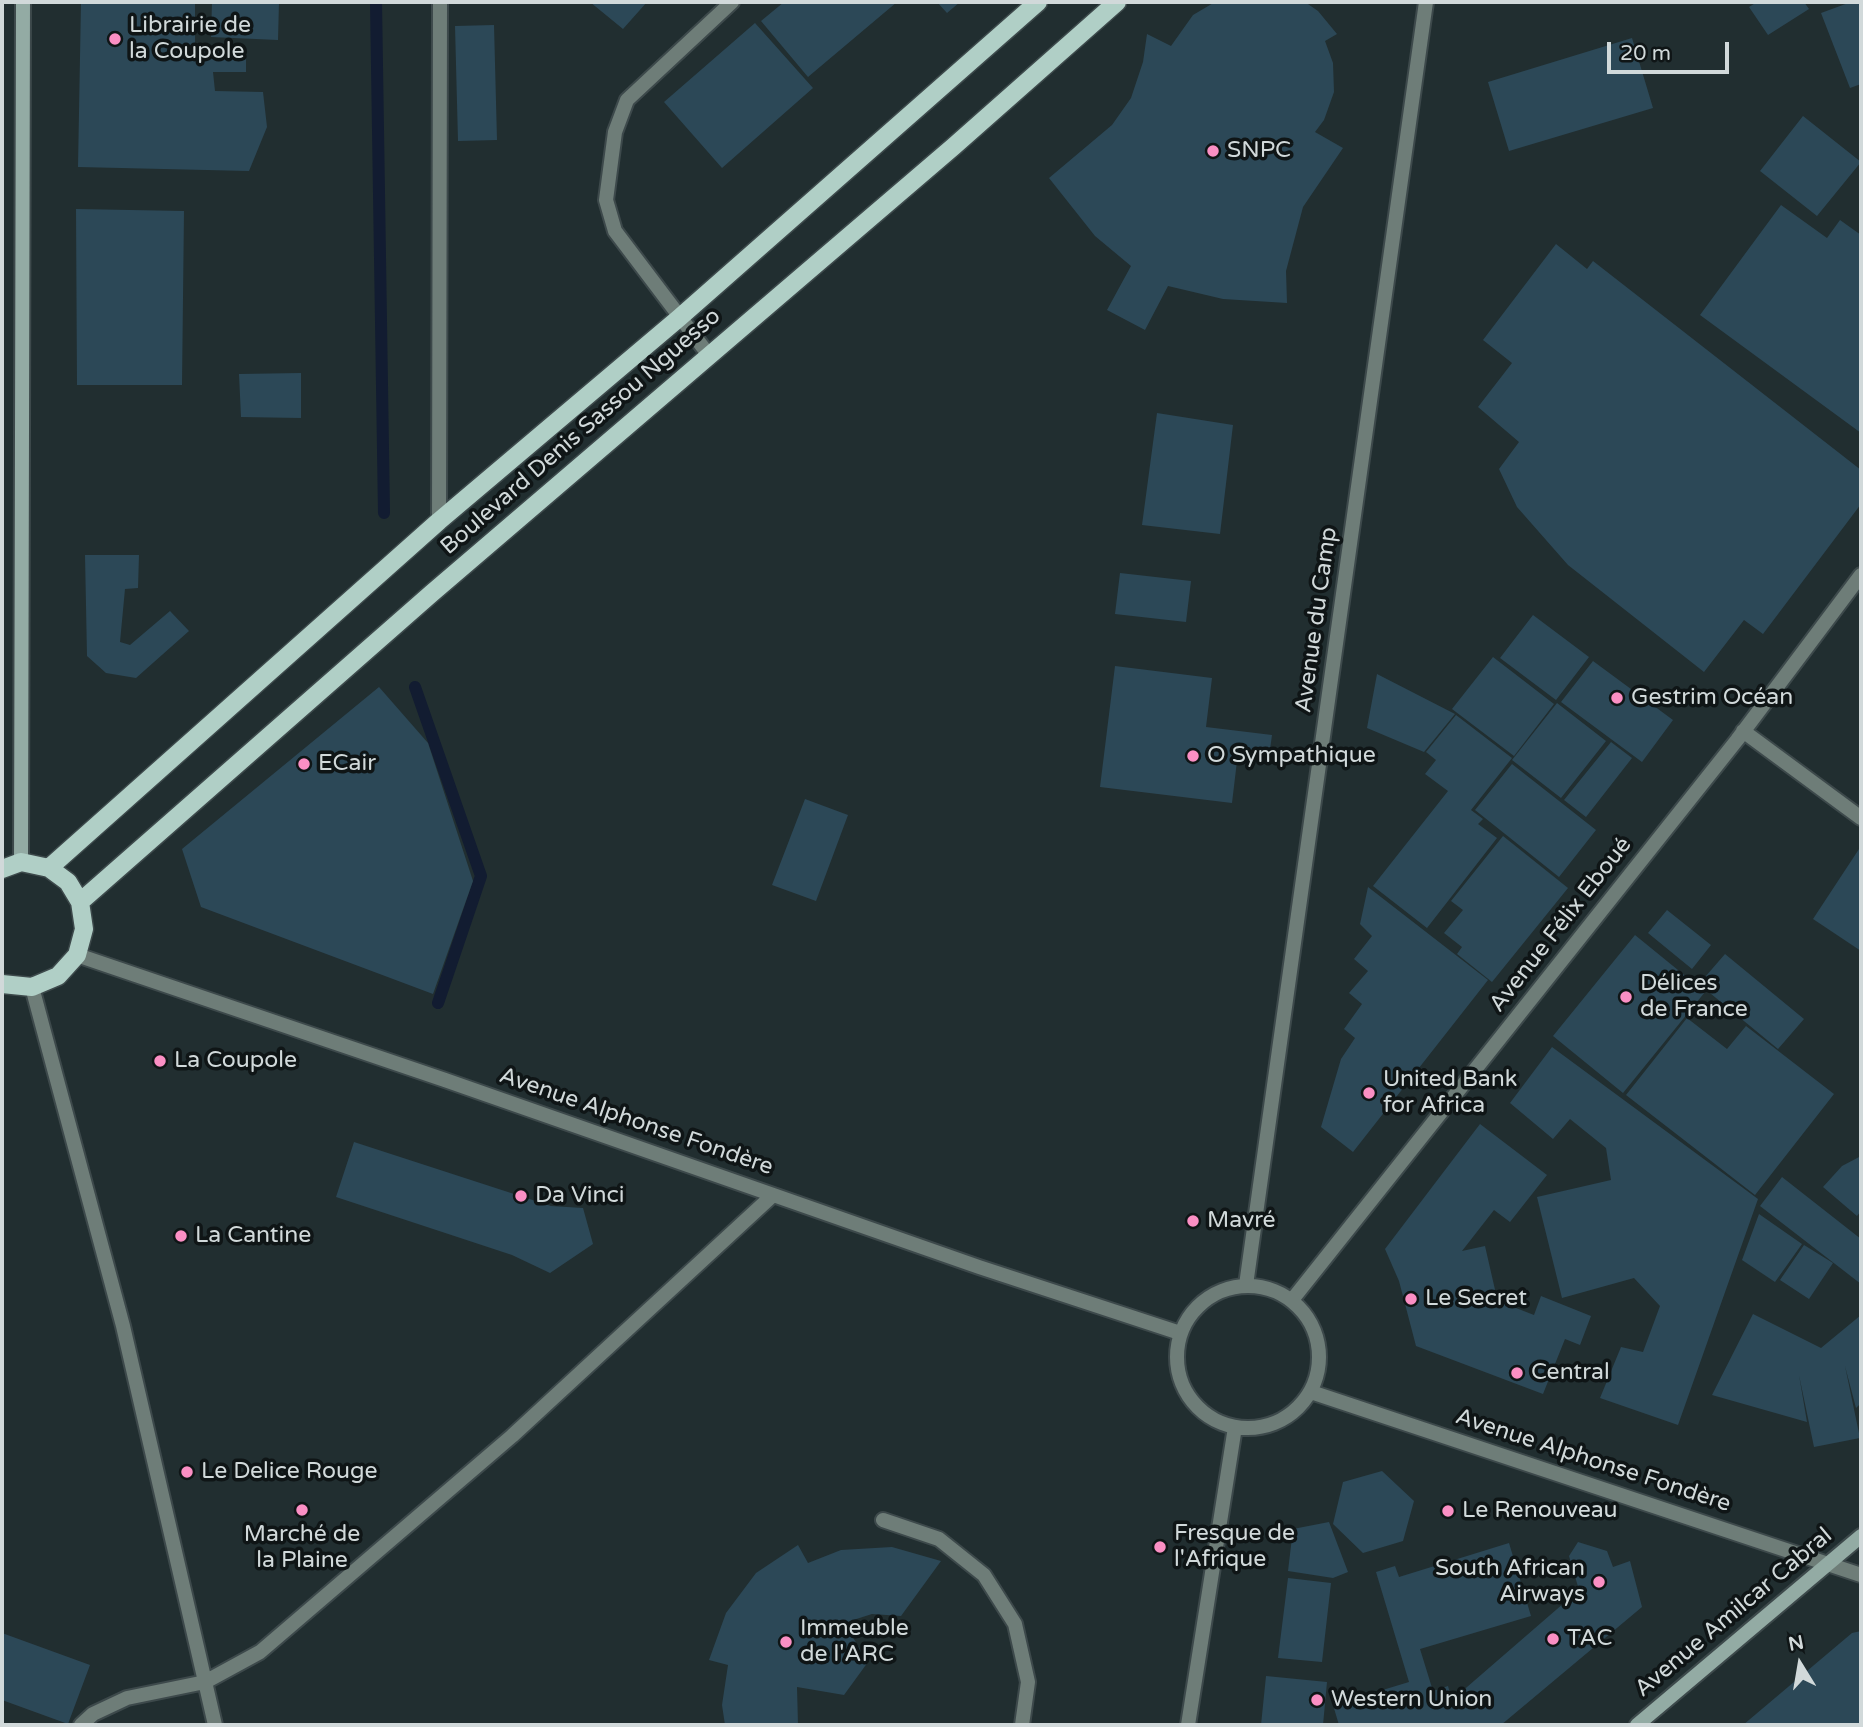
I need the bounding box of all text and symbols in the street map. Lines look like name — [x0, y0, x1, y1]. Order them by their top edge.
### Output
place label: Librairie de la Coupole — [129, 12, 251, 66]
scale bar — [1611, 28, 1734, 72]
marker: Librairie de la Coupole — [107, 31, 123, 47]
text: 20 m — [1620, 41, 1671, 66]
place label: SNPC — [1227, 137, 1291, 165]
marker: SNPC — [1205, 143, 1221, 159]
street label: Boulevard Denis Sassou Nguesso — [435, 303, 727, 561]
street label: Avenue du Camp — [1290, 525, 1344, 715]
place label: Gestrim Océan — [1631, 684, 1793, 712]
marker: Gestrim Océan — [1609, 690, 1625, 706]
place label: O Sympathique — [1207, 742, 1376, 770]
marker: O Sympathique — [1185, 748, 1201, 764]
place label: ECair — [318, 750, 376, 778]
marker: ECair — [296, 756, 312, 772]
street label: Avenue Félix Eboué — [1484, 832, 1638, 1018]
place label: Délices de France — [1640, 970, 1748, 1024]
marker: Délices de France — [1618, 989, 1634, 1005]
place label: La Coupole — [174, 1047, 297, 1075]
marker: La Coupole — [152, 1053, 168, 1069]
street label: Avenue Alphonse Fondère — [496, 1062, 776, 1182]
place label: United Bank for Africa — [1383, 1066, 1517, 1120]
marker: United Bank for Africa — [1361, 1085, 1377, 1101]
place label: Da Vinci — [535, 1182, 624, 1210]
marker: Da Vinci — [513, 1188, 529, 1204]
place label: Mavré — [1207, 1207, 1276, 1235]
marker: Mavré — [1185, 1213, 1201, 1229]
place label: La Cantine — [195, 1222, 311, 1250]
marker: La Cantine — [173, 1228, 189, 1244]
place label: Le Secret — [1425, 1285, 1527, 1313]
marker: Le Secret — [1403, 1291, 1419, 1307]
place label: Central — [1531, 1359, 1610, 1387]
marker: Central — [1509, 1365, 1525, 1381]
street label: Avenue Alphonse Fondère — [1452, 1403, 1734, 1519]
place label: Le Delice Rouge — [201, 1458, 378, 1486]
marker: Le Delice Rouge — [179, 1464, 195, 1480]
place label: Le Renouveau — [1462, 1497, 1618, 1525]
marker: Marché de la Plaine — [294, 1502, 310, 1518]
marker: Le Renouveau — [1440, 1503, 1456, 1519]
place label: Fresque de l'Afrique — [1174, 1520, 1295, 1574]
place label: Marché de la Plaine — [244, 1521, 360, 1575]
street label: Avenue Amilcar Cabral — [1630, 1522, 1838, 1704]
marker: Fresque de l'Afrique — [1152, 1539, 1168, 1555]
place label: South African Airways — [1435, 1555, 1585, 1609]
marker: South African Airways — [1591, 1574, 1607, 1590]
place label: Immeuble de l'ARC — [800, 1615, 909, 1669]
place label: TAC — [1567, 1625, 1612, 1653]
north arrow — [1765, 1629, 1835, 1699]
marker: TAC — [1545, 1631, 1561, 1647]
text: N — [1786, 1631, 1806, 1656]
marker: Immeuble de l'ARC — [778, 1634, 794, 1650]
place label: Western Union — [1331, 1686, 1492, 1714]
marker: Western Union — [1309, 1692, 1325, 1708]

